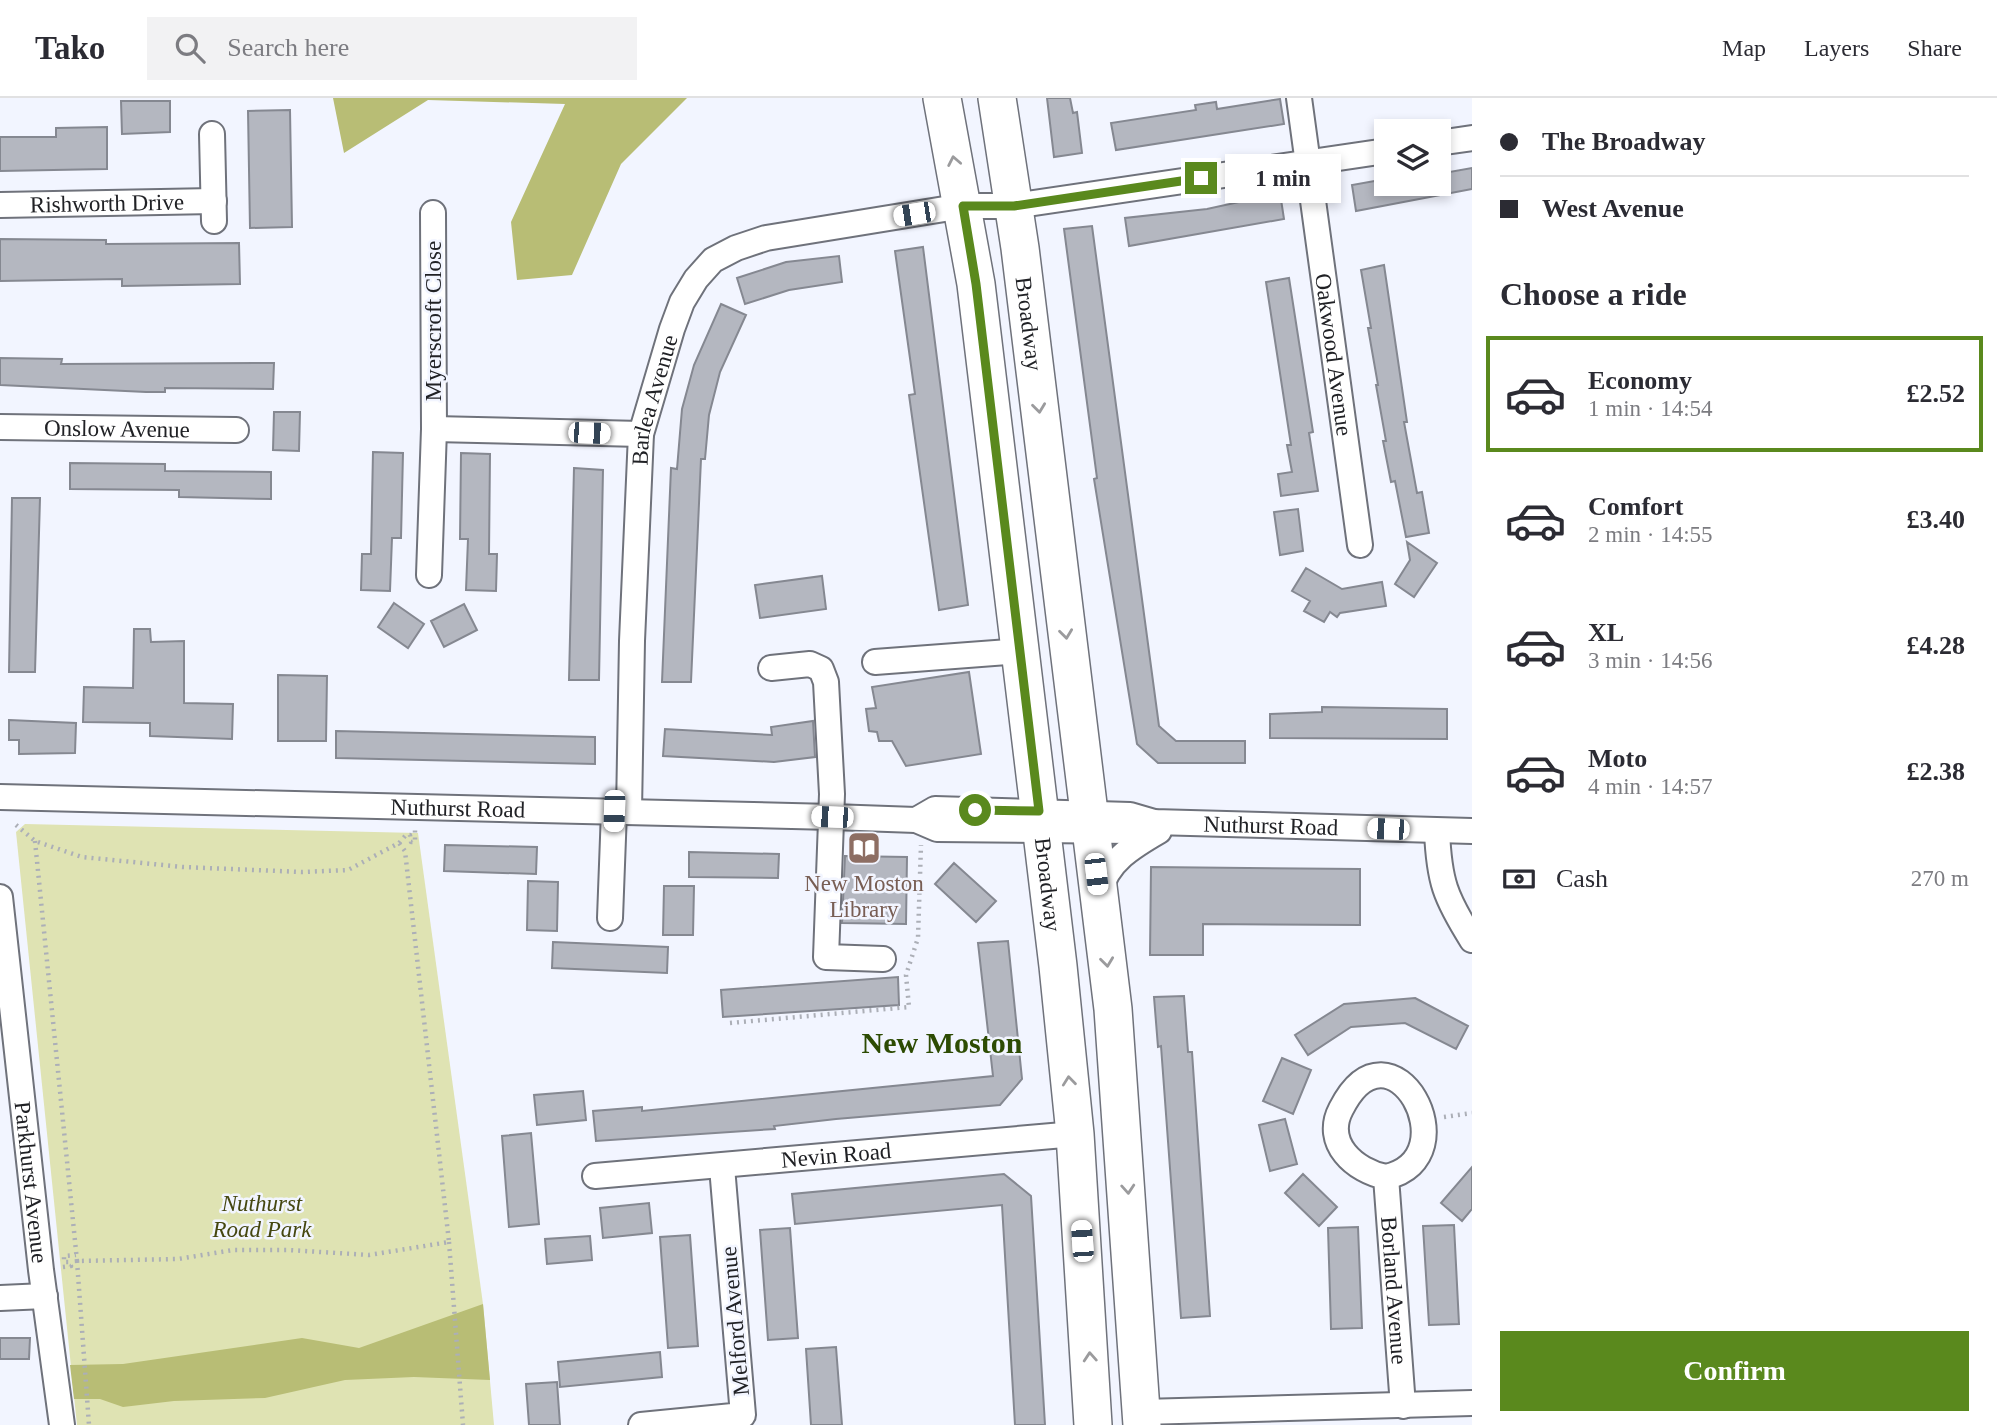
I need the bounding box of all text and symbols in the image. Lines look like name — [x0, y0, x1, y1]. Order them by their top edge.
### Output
search box — [147, 17, 637, 80]
icon: search — [171, 29, 209, 67]
text: Tako — [35, 30, 105, 66]
text: Search here — [227, 33, 349, 62]
text: Map — [1722, 35, 1766, 61]
text: Layers — [1804, 35, 1869, 61]
text: Share — [1907, 35, 1962, 61]
map controls — [1374, 119, 1451, 196]
button: layers — [1374, 119, 1451, 196]
text: The Broadway — [1542, 127, 1706, 156]
callout: 1 min — [1226, 154, 1341, 202]
one-way arrow — [948, 155, 963, 167]
route end — [1185, 162, 1217, 194]
text: 1 min — [1255, 166, 1311, 191]
street label: Rishworth Drive — [30, 189, 184, 217]
text: West Avenue — [1542, 194, 1684, 223]
car — [892, 200, 937, 228]
street label: Myerscroft Close — [421, 241, 446, 401]
street label: Oakwood Avenue — [1311, 272, 1357, 437]
street label: Broadway — [1011, 275, 1047, 373]
text: Choose a ride — [1500, 276, 1687, 312]
street label: Barlea Avenue — [627, 332, 682, 466]
icon: car — [1504, 363, 1567, 426]
text: Economy — [1588, 366, 1692, 395]
text: £2.52 — [1907, 379, 1965, 408]
text: 1 min · 14:54 — [1588, 396, 1713, 421]
one-way arrow — [1032, 402, 1047, 414]
street label: Onslow Avenue — [44, 415, 190, 442]
car — [568, 422, 611, 444]
icon: car — [1504, 489, 1567, 552]
text: Comfort — [1588, 492, 1683, 521]
text: £3.40 — [1907, 505, 1965, 534]
text: 2 min · 14:55 — [1588, 522, 1713, 547]
icon: car — [1504, 615, 1567, 678]
text: XL — [1588, 618, 1624, 647]
one-way arrow — [1059, 628, 1074, 640]
text: £4.28 — [1907, 631, 1965, 660]
text: 3 min · 14:56 — [1588, 648, 1713, 673]
icon: car — [1504, 741, 1567, 804]
text: Moto — [1588, 744, 1647, 773]
text: £2.38 — [1907, 757, 1965, 786]
text: 4 min · 14:57 — [1588, 774, 1713, 799]
car — [603, 790, 626, 832]
street label: Nuthurst Road — [390, 794, 526, 822]
route start — [959, 794, 991, 826]
car — [811, 806, 854, 828]
street label: Nuthurst Road — [1203, 811, 1339, 840]
car — [1367, 818, 1410, 840]
library icon: New Moston Library — [845, 829, 883, 867]
street label: Broadway — [1030, 836, 1066, 934]
car — [1084, 852, 1109, 896]
icon: cash — [1500, 860, 1538, 898]
text: Cash — [1556, 864, 1608, 893]
text: 270 m — [1911, 866, 1969, 891]
place label: New Moston Library — [804, 871, 924, 922]
one-way arrow — [1100, 956, 1115, 968]
district label: New Moston — [862, 1026, 1023, 1059]
one-way arrow — [1062, 1075, 1077, 1087]
street label: Parkhurst Avenue — [10, 1100, 53, 1264]
street label: Nevin Road — [780, 1138, 893, 1172]
one-way arrow — [1120, 1183, 1135, 1194]
park label: Nuthurst Road Park — [211, 1191, 312, 1242]
street label: Borland Avenue — [1376, 1215, 1412, 1365]
car — [1071, 1219, 1094, 1263]
street label: Melford Avenue — [716, 1245, 754, 1397]
button: Confirm — [1500, 1331, 1969, 1411]
one-way arrow — [1082, 1351, 1097, 1362]

